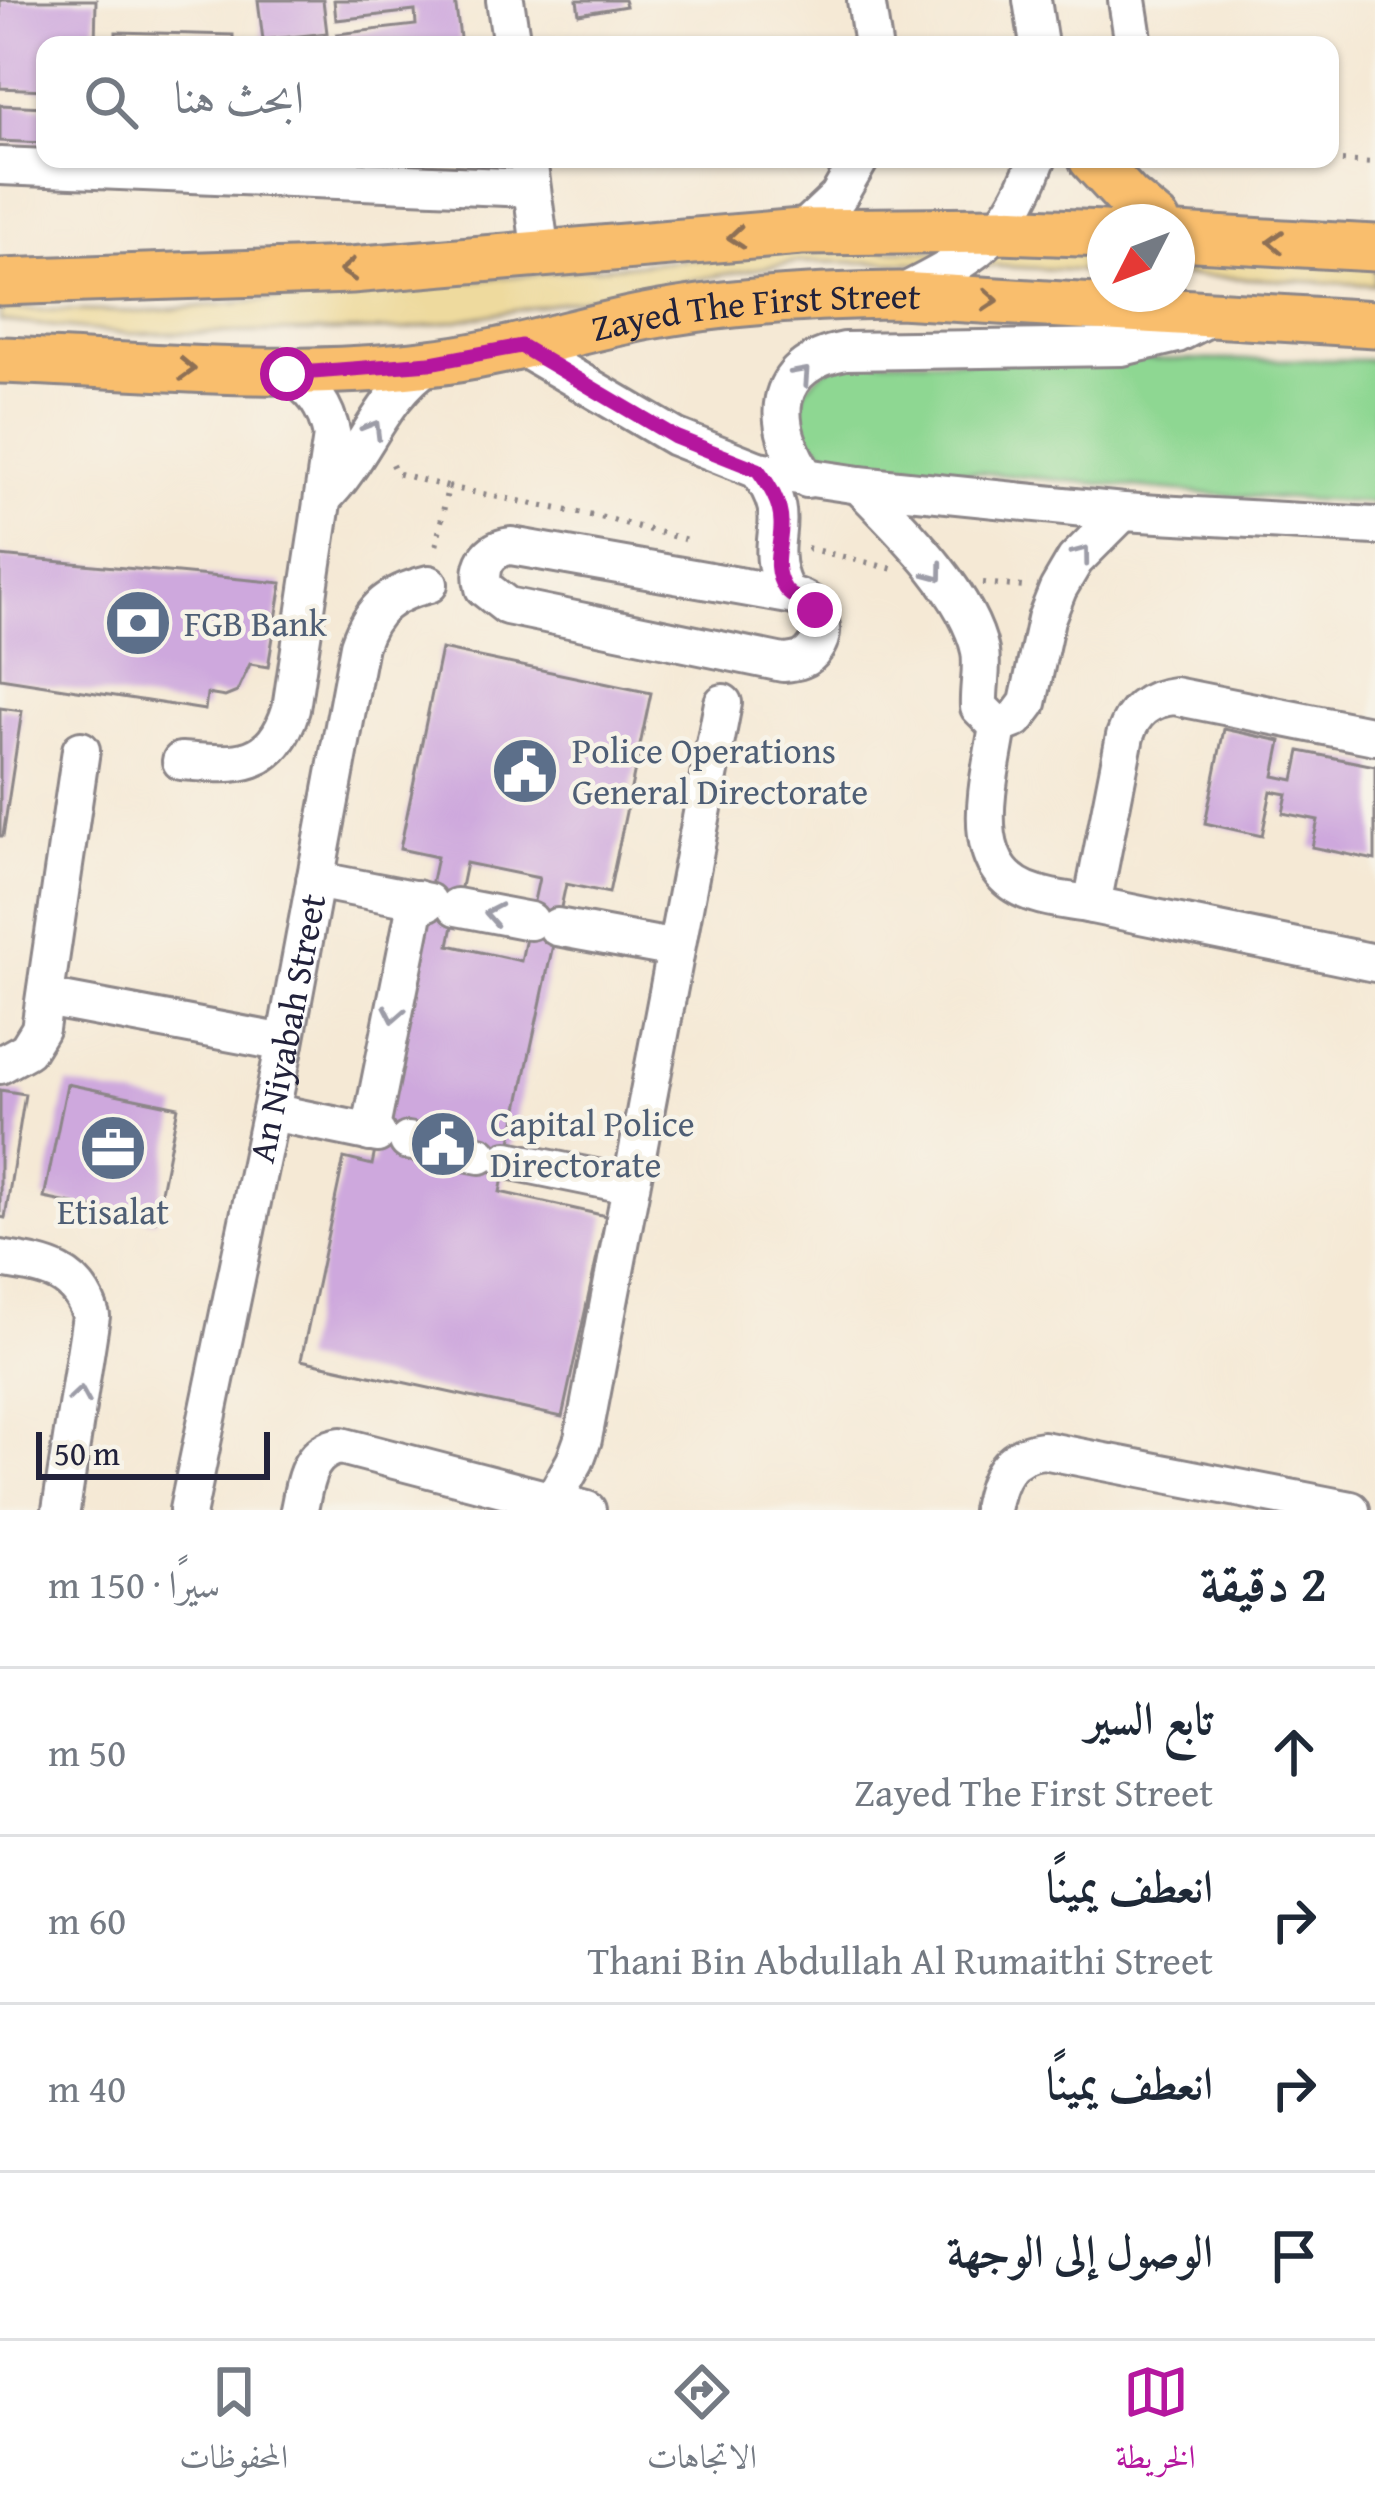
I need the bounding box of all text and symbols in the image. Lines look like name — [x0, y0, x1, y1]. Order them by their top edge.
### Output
search box — [36, 36, 1339, 168]
text: ابحث هنا — [174, 64, 304, 129]
icon: search — [78, 69, 144, 135]
north arrow — [1087, 204, 1195, 312]
one-way arrow — [726, 224, 745, 250]
one-way arrow — [1266, 229, 1285, 255]
one-way arrow — [338, 256, 357, 282]
street label: Zayed The First Street — [586, 268, 923, 354]
one-way arrow — [981, 287, 1000, 313]
route start — [260, 347, 314, 401]
one-way arrow — [178, 356, 197, 382]
one-way arrow — [788, 367, 810, 389]
one-way arrow — [359, 420, 381, 442]
one-way arrow — [1068, 546, 1089, 568]
one-way arrow — [921, 560, 943, 581]
route end — [788, 583, 842, 637]
bank icon: FGB Bank — [103, 588, 173, 658]
place label: FGB Bank — [184, 596, 328, 649]
place label: Police Operations General Directorate — [572, 723, 868, 817]
public building icon: Police Operations General Directorate — [490, 736, 560, 806]
street label: An Niyabah Street — [234, 889, 338, 1167]
one-way arrow — [484, 902, 504, 928]
one-way arrow — [383, 1004, 408, 1024]
place label: Capital Police Directorate — [490, 1096, 695, 1190]
public building icon: Capital Police Directorate — [408, 1109, 478, 1179]
office icon: Etisalat — [78, 1113, 148, 1183]
place label: Etisalat — [57, 1184, 169, 1237]
one-way arrow — [67, 1385, 92, 1405]
scale bar — [36, 1426, 270, 1479]
text: 50 m — [54, 1429, 120, 1477]
text: 2 دقيقة — [1200, 1545, 1327, 1620]
text: سيرًا · 150 m — [48, 1555, 220, 1612]
text: تابع السير — [1086, 1685, 1213, 1750]
icon: ahead — [1261, 1719, 1327, 1785]
text: 50 m — [48, 1723, 126, 1780]
text: Zayed The First Street — [854, 1763, 1213, 1820]
text: انعطف يمينًا — [1046, 1853, 1213, 1918]
icon: right — [1261, 1887, 1327, 1953]
text: 60 m — [48, 1891, 126, 1948]
text: Thani Bin Abdullah Al Rumaithi Street — [587, 1931, 1213, 1988]
text: انعطف يمينًا — [1046, 2050, 1213, 2115]
icon: right — [1261, 2055, 1327, 2121]
text: 40 m — [48, 2059, 126, 2116]
text: الوصول إلى الوجهة — [947, 2218, 1213, 2283]
icon: arrive — [1261, 2223, 1327, 2289]
tab: المحفوظات — [179, 2359, 288, 2489]
tab: الاتجاهات — [647, 2359, 757, 2489]
tab: الخريطة — [1115, 2359, 1196, 2489]

